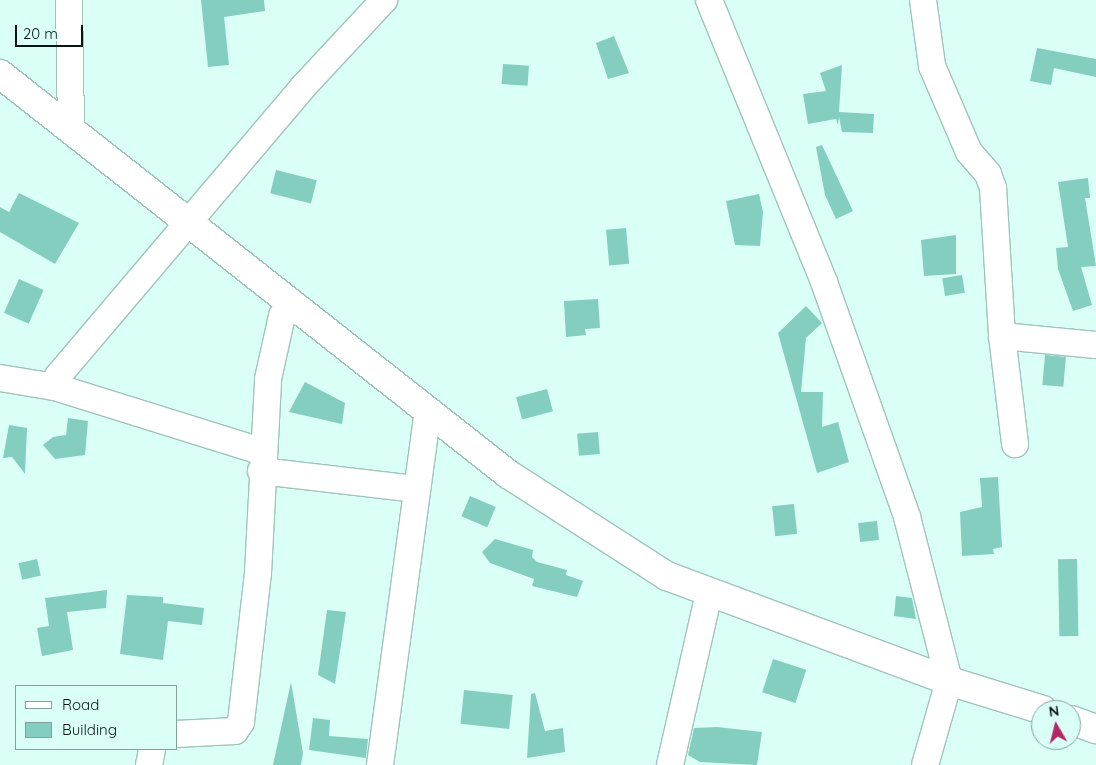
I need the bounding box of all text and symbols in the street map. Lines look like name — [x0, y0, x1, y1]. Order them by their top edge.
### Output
scale bar — [18, 15, 85, 47]
text: 20 m — [23, 24, 58, 43]
legend — [15, 685, 178, 750]
text: Road — [62, 695, 99, 714]
north arrow — [1031, 700, 1081, 750]
text: N — [1048, 702, 1060, 721]
text: Building — [62, 720, 117, 739]

